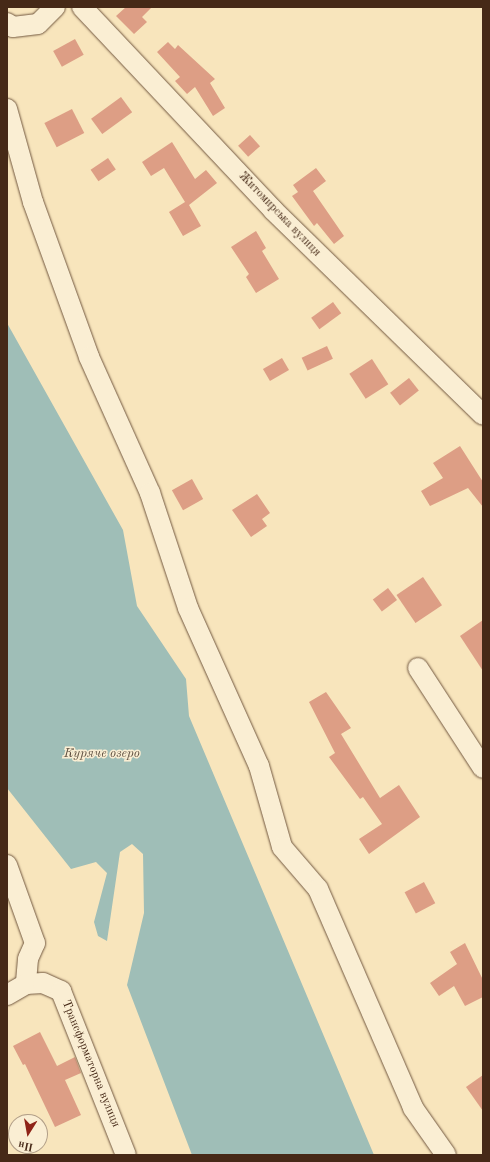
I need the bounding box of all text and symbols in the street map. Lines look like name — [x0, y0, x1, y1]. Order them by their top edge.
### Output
street label: Житомирська вулиця — [235, 170, 323, 260]
water label: Куряче озеро — [64, 746, 140, 762]
street label: Трансформаторна вулиця — [58, 998, 122, 1130]
north arrow — [8, 1114, 48, 1154]
text: Пн — [17, 1138, 34, 1152]

